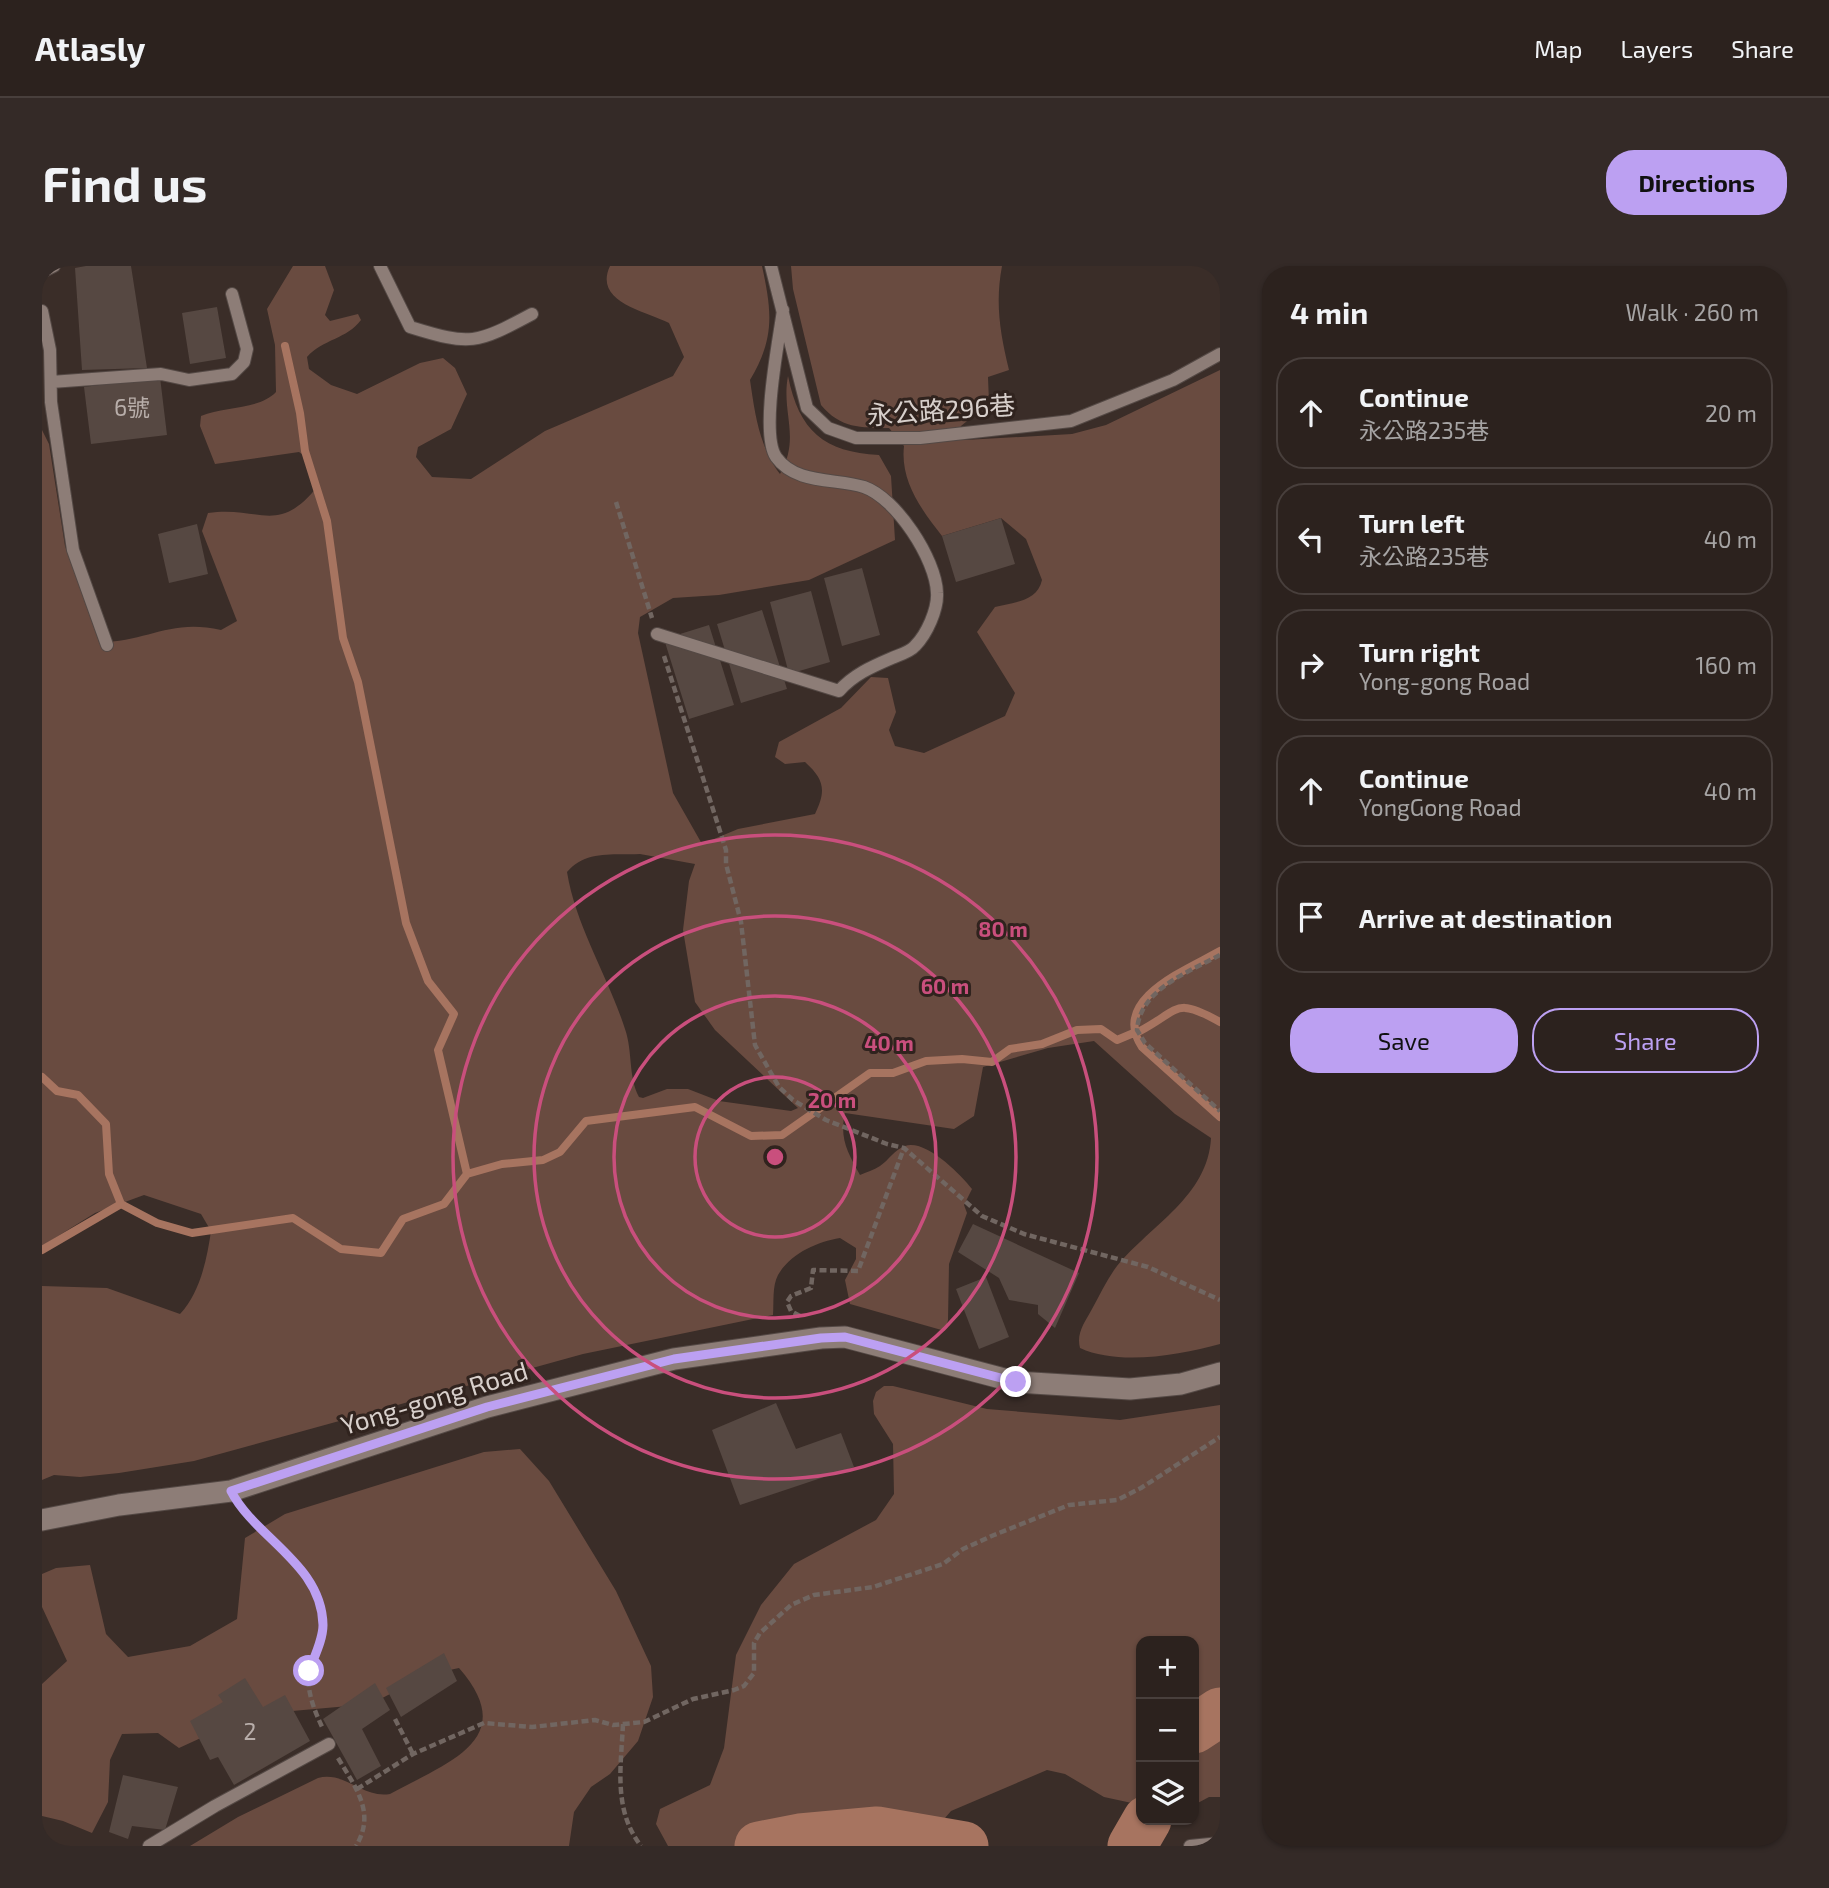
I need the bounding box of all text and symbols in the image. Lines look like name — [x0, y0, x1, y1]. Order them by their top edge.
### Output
text: Atlasly — [35, 28, 145, 68]
text: Map — [1534, 34, 1582, 63]
text: Layers — [1620, 34, 1693, 63]
text: Share — [1731, 34, 1794, 63]
button: Directions — [1606, 150, 1787, 215]
text: Find us — [42, 153, 207, 212]
text: 4 min — [1290, 294, 1368, 330]
text: Walk · 260 m — [1626, 298, 1759, 326]
text: Continue — [1359, 381, 1469, 412]
street label: 永公路296巷 — [866, 388, 1016, 430]
house number: 6號 — [114, 393, 150, 421]
icon: ahead — [1292, 394, 1330, 432]
text: 20 m — [1705, 399, 1757, 427]
text: 永公路235巷 — [1359, 416, 1489, 444]
text: Turn left — [1359, 507, 1465, 538]
icon: left — [1292, 520, 1330, 558]
text: 40 m — [1704, 525, 1757, 553]
text: 永公路235巷 — [1359, 542, 1489, 570]
text: Turn right — [1359, 636, 1480, 667]
icon: right — [1292, 646, 1330, 684]
text: 160 m — [1696, 651, 1757, 679]
text: Yong-gong Road — [1359, 667, 1530, 695]
text: Continue — [1359, 762, 1469, 793]
icon: ahead — [1292, 772, 1330, 810]
text: 40 m — [1704, 777, 1757, 805]
text: YongGong Road — [1359, 793, 1522, 821]
icon: arrive — [1292, 898, 1330, 936]
text: Arrive at destination — [1359, 902, 1612, 933]
text: 80 m — [978, 916, 1028, 941]
text: 60 m — [921, 973, 969, 998]
button: Save — [1290, 1008, 1518, 1073]
button: Share — [1532, 1008, 1759, 1073]
text: 40 m — [864, 1030, 914, 1055]
text: 20 m — [808, 1087, 856, 1112]
centre of rings — [763, 1145, 787, 1169]
street label: Yong-gong Road — [337, 1354, 531, 1440]
route end — [1000, 1366, 1031, 1397]
map controls — [1136, 1636, 1199, 1825]
button: + — [1136, 1636, 1199, 1699]
route start — [293, 1655, 324, 1686]
button: − — [1136, 1699, 1199, 1762]
house number: 2 — [244, 1717, 256, 1745]
button: layers — [1136, 1762, 1199, 1825]

